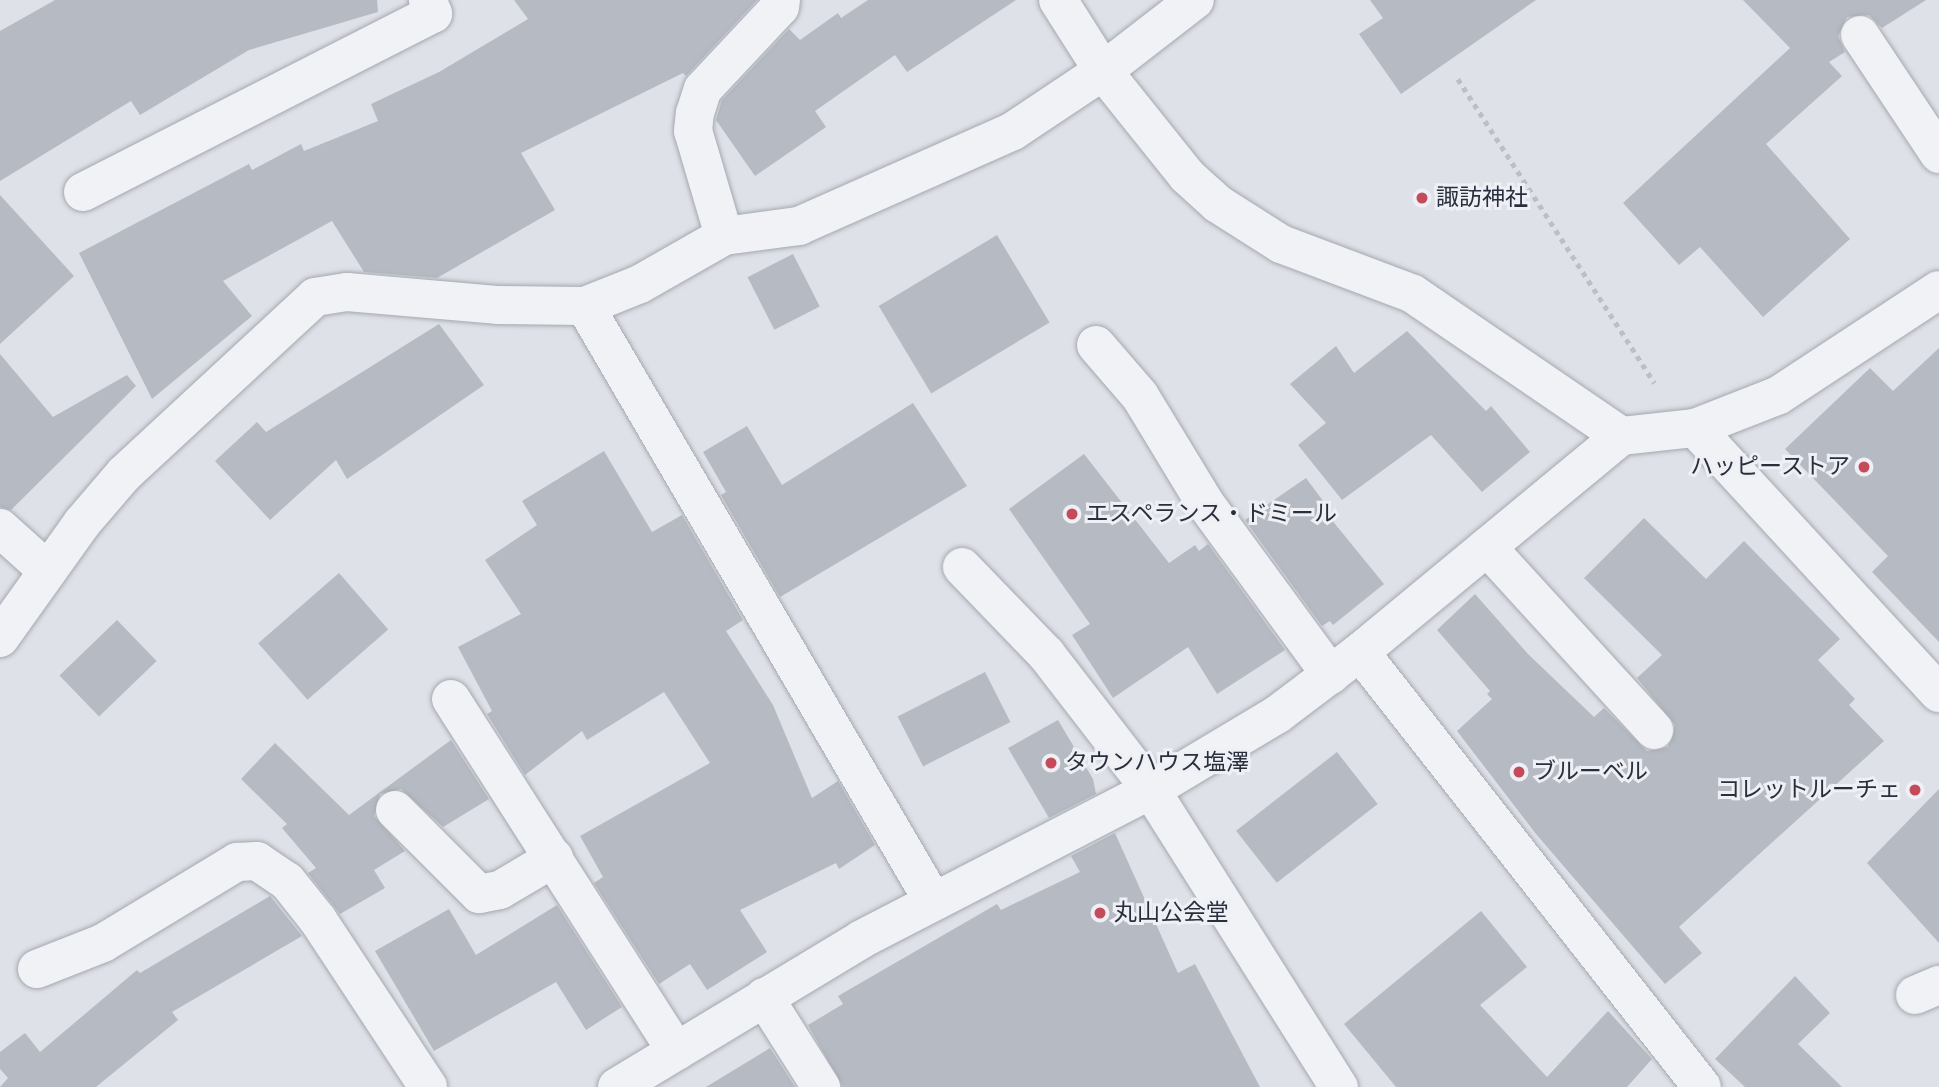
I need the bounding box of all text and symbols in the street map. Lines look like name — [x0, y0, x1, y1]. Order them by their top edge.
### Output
place label: 諏訪神社 — [1436, 184, 1528, 212]
marker: 諏訪神社 — [1414, 190, 1430, 206]
place label: ハッピーストア — [1689, 453, 1850, 481]
marker: ハッピーストア — [1856, 459, 1872, 475]
place label: エスペランス・ドミール — [1086, 500, 1339, 528]
marker: エスペランス・ドミール — [1064, 506, 1080, 522]
place label: タウンハウス塩澤 — [1065, 749, 1249, 777]
marker: タウンハウス塩澤 — [1043, 755, 1059, 771]
place label: ブルーベル — [1533, 758, 1648, 786]
marker: ブルーベル — [1511, 764, 1527, 780]
place label: コレットルーチェ — [1717, 776, 1901, 804]
marker: コレットルーチェ — [1907, 782, 1923, 798]
place label: 丸山公会堂 — [1114, 899, 1229, 927]
marker: 丸山公会堂 — [1092, 905, 1108, 921]

